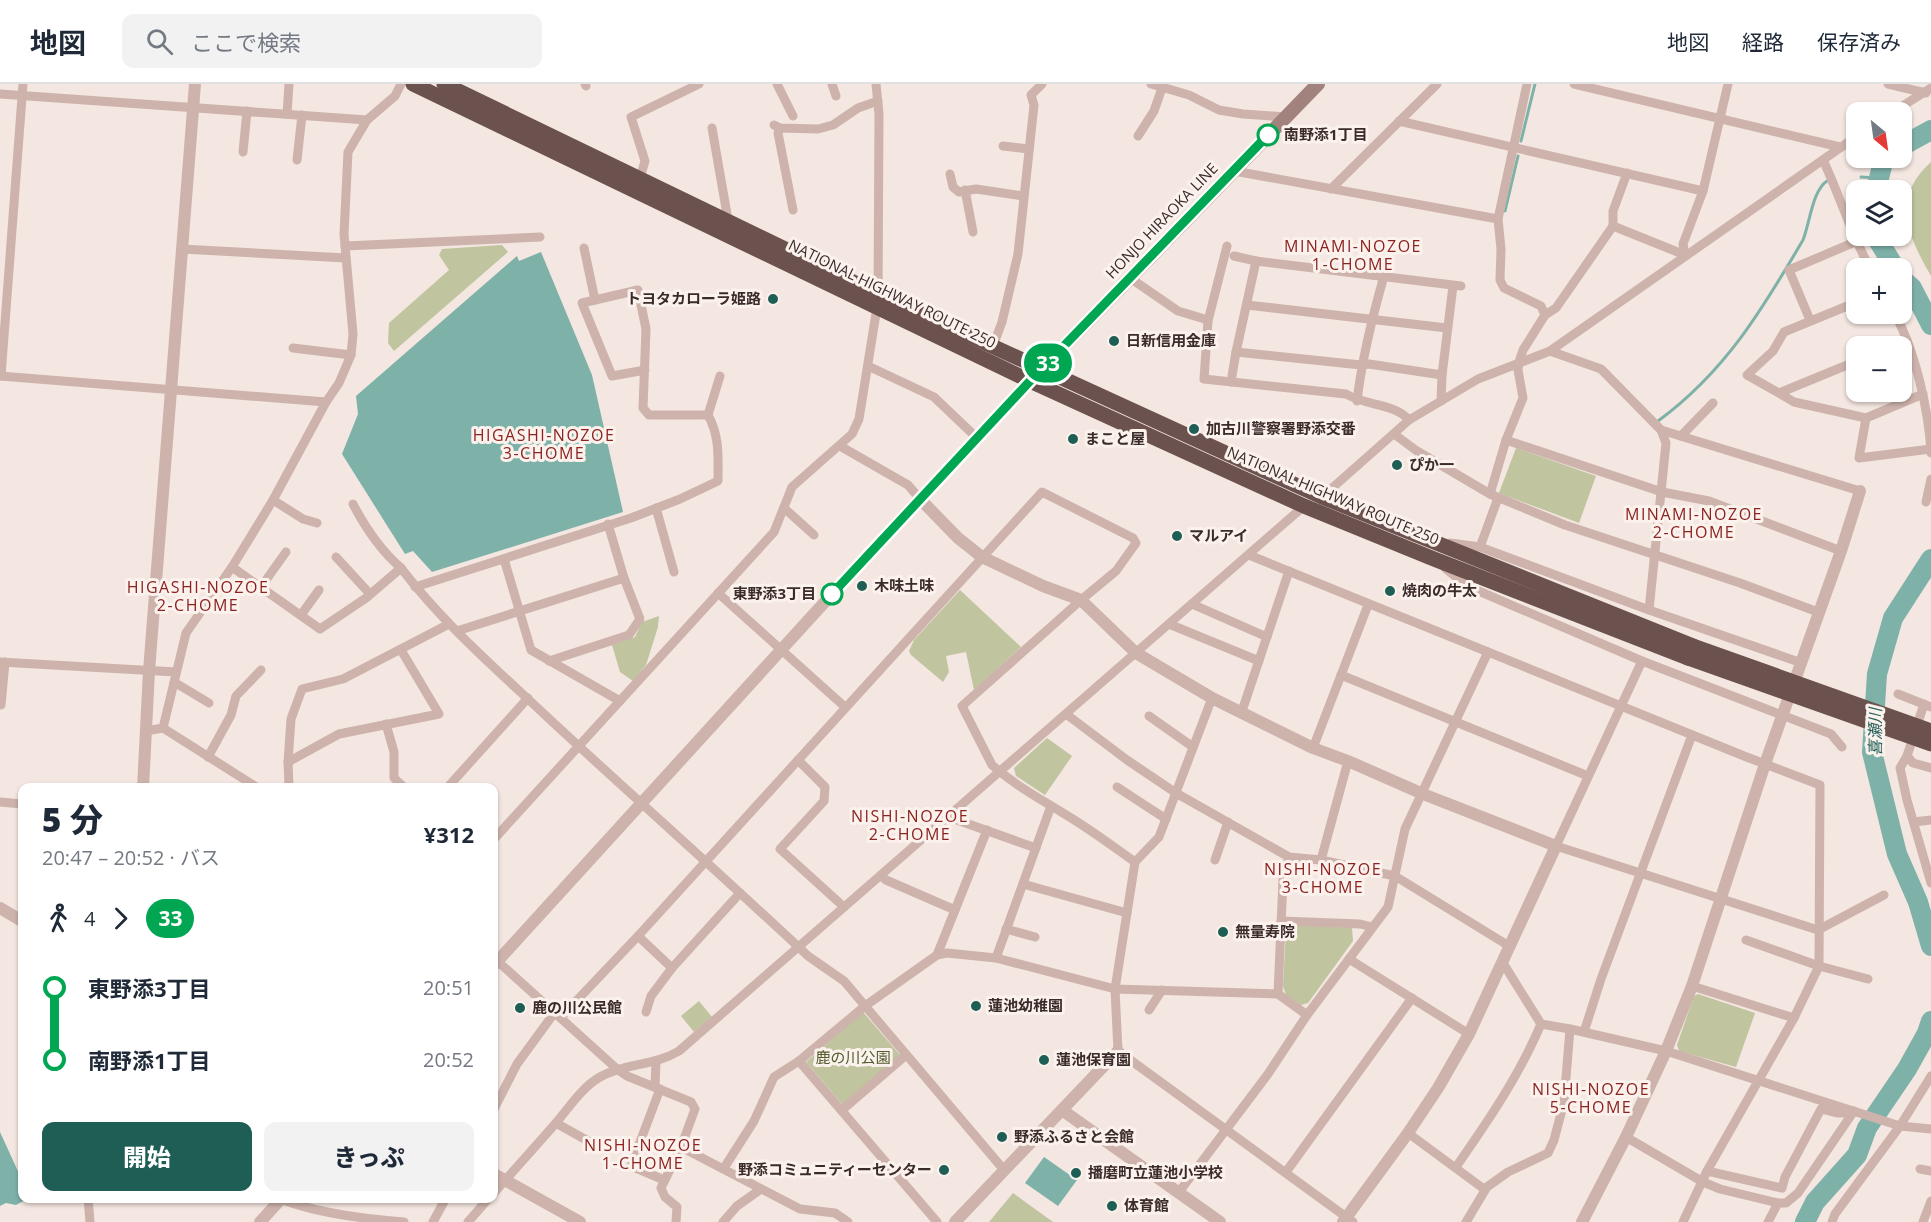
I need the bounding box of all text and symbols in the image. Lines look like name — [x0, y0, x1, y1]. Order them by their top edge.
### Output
search box — [122, 14, 542, 68]
text: 地図 — [30, 23, 86, 61]
icon: search — [143, 25, 176, 58]
text: ここで検索 — [191, 27, 301, 57]
text: 地図 — [1667, 28, 1709, 56]
text: 経路 — [1742, 28, 1784, 56]
text: 保存済み — [1817, 28, 1901, 56]
north arrow — [1846, 102, 1912, 168]
map controls — [1846, 102, 1912, 402]
marker: 南野添1丁目 — [1257, 124, 1279, 146]
place label: 南野添1丁目 — [1284, 124, 1368, 144]
street label: HONJO HIRAOKA LINE — [1101, 158, 1222, 282]
button: layers — [1846, 180, 1912, 246]
street label: NATIONAL HIGHWAY ROUTE 250 — [785, 234, 999, 352]
district label: MINAMI-NOZOE 1-CHOME — [1284, 235, 1422, 275]
button: + — [1846, 258, 1912, 324]
place label: トヨタカローラ姫路 — [626, 288, 761, 308]
marker: トヨタカローラ姫路 — [766, 292, 780, 306]
place label: 日新信用金庫 — [1126, 330, 1216, 350]
marker: 日新信用金庫 — [1107, 334, 1121, 348]
button: − — [1846, 336, 1912, 402]
line badge: 33 — [1021, 344, 1075, 382]
text: 33 — [1036, 349, 1060, 377]
place label: 加古川警察署野添交番 — [1206, 418, 1356, 438]
marker: 加古川警察署野添交番 — [1187, 422, 1201, 436]
district label: HIGASHI-NOZOE 3-CHOME — [473, 424, 615, 464]
place label: まこと屋 — [1085, 428, 1145, 448]
marker: まこと屋 — [1066, 432, 1080, 446]
street label: NATIONAL HIGHWAY ROUTE 250 — [1224, 441, 1442, 549]
place label: ぴか一 — [1409, 454, 1454, 474]
marker: ぴか一 — [1390, 458, 1404, 472]
district label: MINAMI-NOZOE 2-CHOME — [1625, 503, 1763, 543]
place label: マルアイ — [1189, 525, 1248, 545]
marker: マルアイ — [1170, 529, 1184, 543]
place label: 木味土味 — [874, 575, 934, 595]
district label: HIGASHI-NOZOE 2-CHOME — [127, 576, 269, 616]
marker: 木味土味 — [855, 579, 869, 593]
place label: 焼肉の牛太 — [1402, 580, 1477, 600]
place label: 東野添3丁目 — [732, 583, 816, 603]
marker: 東野添3丁目 — [821, 583, 843, 605]
marker: 焼肉の牛太 — [1383, 584, 1397, 598]
water label: 喜瀬川 — [1864, 706, 1886, 756]
text: 5 分 — [42, 797, 103, 842]
district label: NISHI-NOZOE 2-CHOME — [851, 805, 969, 845]
text: ¥312 — [424, 819, 474, 849]
text: 20:47 – 20:52 · バス — [42, 844, 220, 871]
district label: NISHI-NOZOE 3-CHOME — [1264, 858, 1382, 898]
icon: walk — [42, 902, 75, 935]
icon: forward — [104, 902, 137, 935]
text: 33 — [158, 904, 182, 932]
text: 4 — [84, 905, 95, 932]
place label: 無量寿院 — [1235, 921, 1295, 941]
marker: 無量寿院 — [1216, 925, 1230, 939]
text: 東野添3丁目 — [88, 973, 211, 1003]
text: 20:51 — [423, 974, 474, 1001]
place label: 蓮池幼稚園 — [988, 995, 1063, 1015]
place label: 鹿の川公民館 — [532, 997, 622, 1017]
marker: 蓮池幼稚園 — [969, 999, 983, 1013]
marker: 鹿の川公民館 — [513, 1001, 527, 1015]
text: 南野添1丁目 — [88, 1045, 211, 1075]
text: 20:52 — [423, 1046, 474, 1073]
park label: 鹿の川公園 — [815, 1047, 891, 1067]
place label: 蓮池保育園 — [1056, 1049, 1131, 1069]
marker: 蓮池保育園 — [1037, 1053, 1051, 1067]
district label: NISHI-NOZOE 5-CHOME — [1532, 1078, 1650, 1118]
button: 開始 — [42, 1122, 252, 1191]
button: きっぷ — [264, 1122, 474, 1191]
place label: 野添ふるさと会館 — [1014, 1126, 1134, 1146]
marker: 野添ふるさと会館 — [995, 1130, 1009, 1144]
district label: NISHI-NOZOE 1-CHOME — [584, 1134, 702, 1174]
place label: 野添コミュニティーセンター — [738, 1159, 932, 1179]
place label: 播磨町立蓮池小学校 — [1088, 1162, 1223, 1182]
marker: 野添コミュニティーセンター — [937, 1163, 951, 1177]
marker: 播磨町立蓮池小学校 — [1069, 1166, 1083, 1180]
place label: 体育館 — [1124, 1195, 1169, 1215]
marker: 体育館 — [1105, 1199, 1119, 1213]

